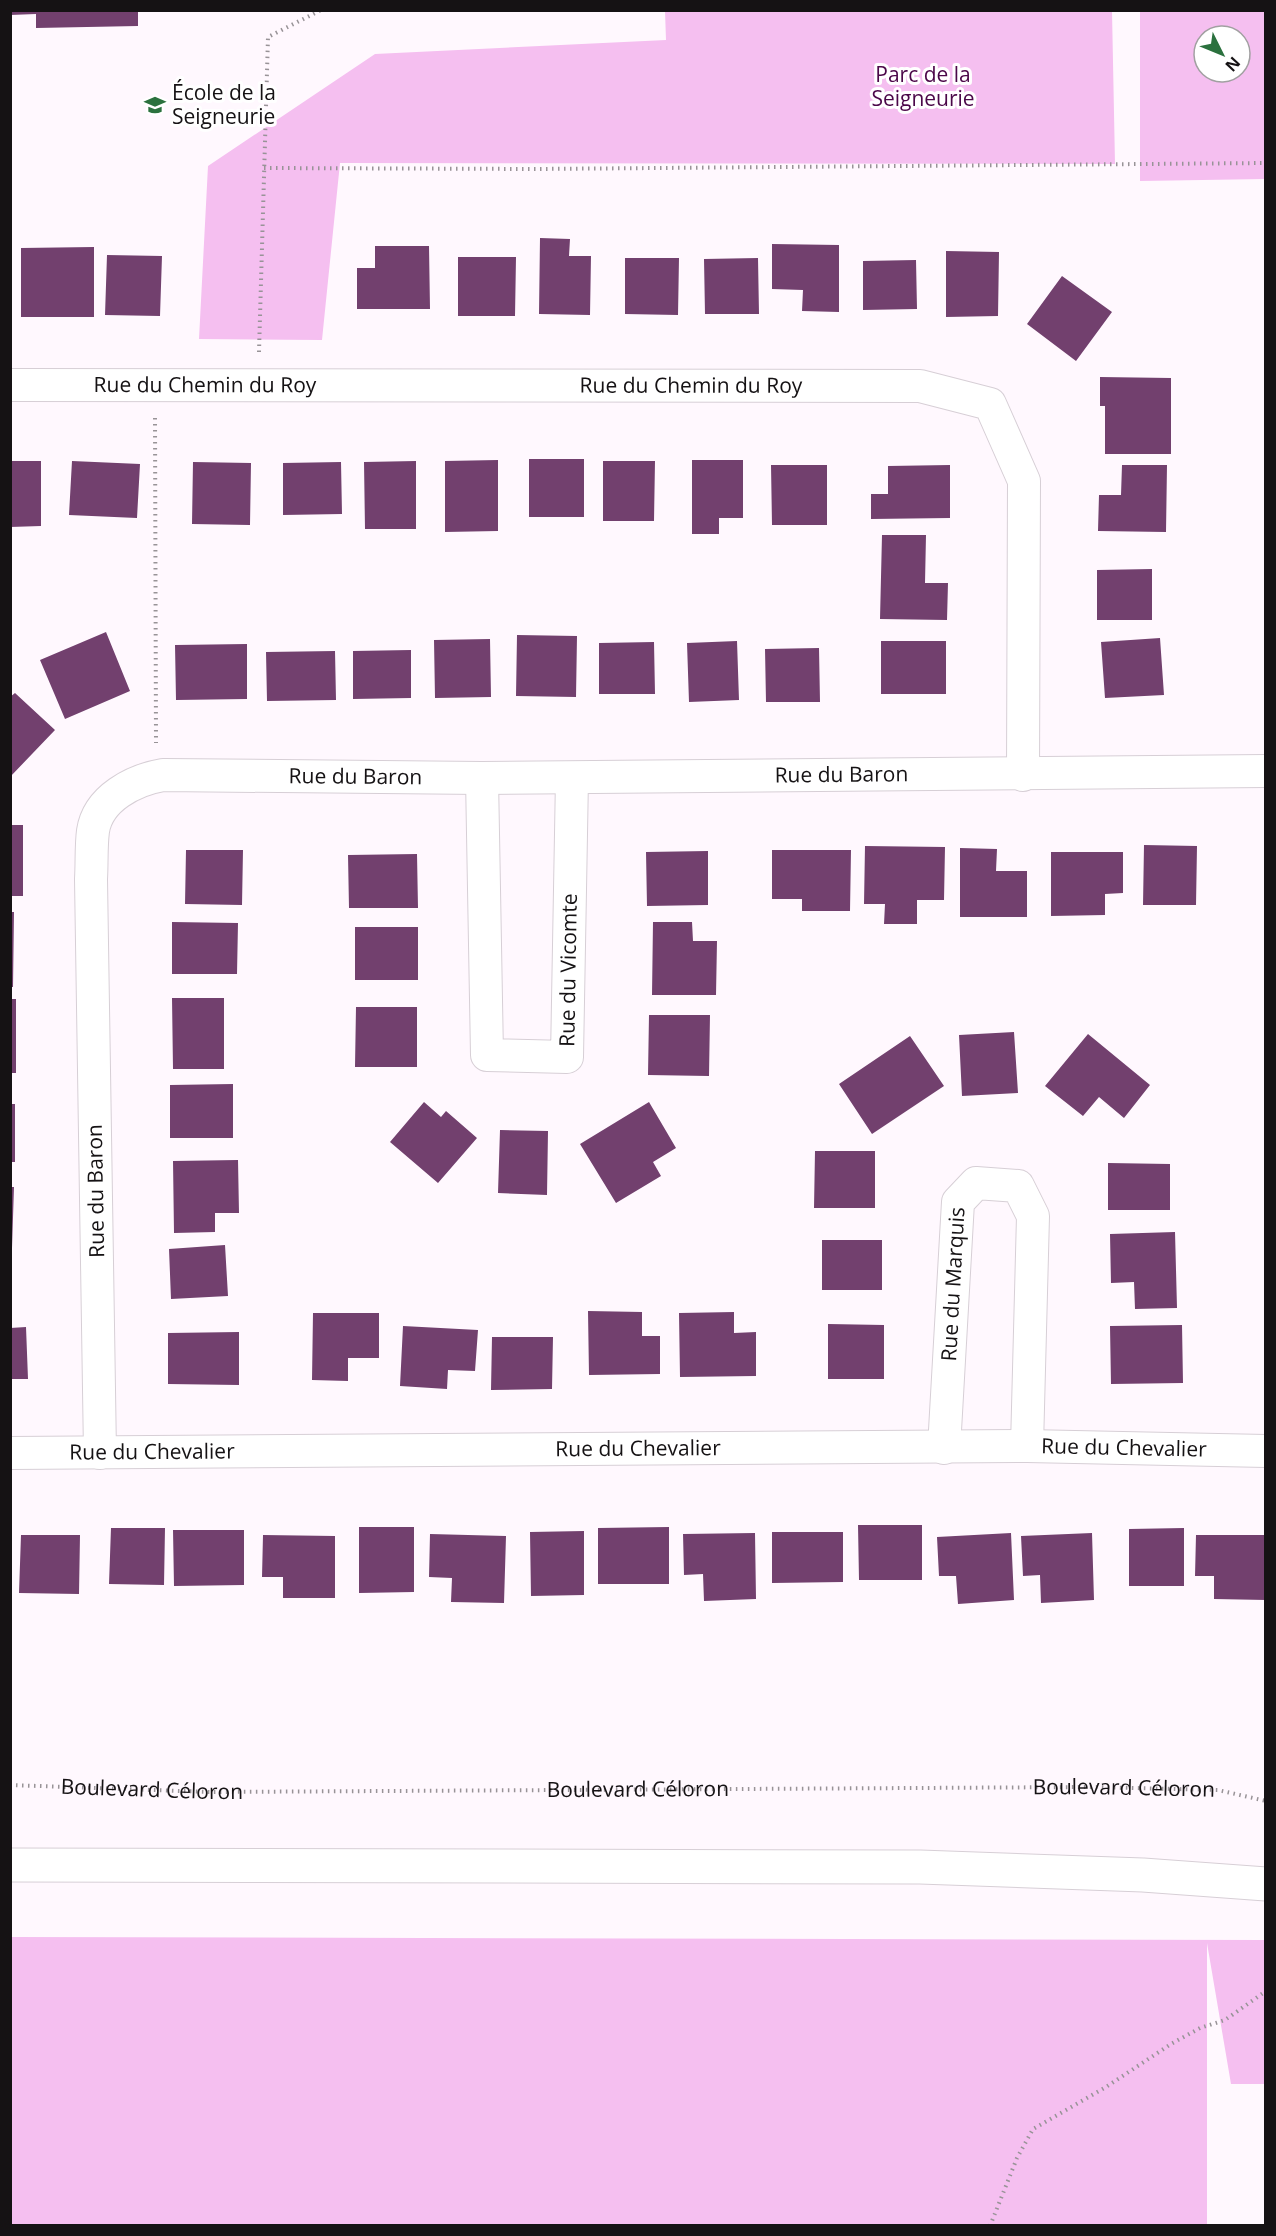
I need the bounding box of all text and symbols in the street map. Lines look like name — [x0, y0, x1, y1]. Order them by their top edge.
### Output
north arrow — [1192, 24, 1252, 84]
text: N — [1220, 52, 1245, 76]
park label: Parc de la Seigneurie — [871, 60, 975, 112]
place label: École de la Seigneurie — [172, 78, 276, 130]
school or university icon: École de la Seigneurie — [143, 93, 167, 117]
street label: Rue du Chemin du Roy — [94, 370, 317, 398]
street label: Rue du Chemin du Roy — [580, 371, 803, 399]
street label: Rue du Baron — [774, 759, 908, 788]
street label: Rue du Baron — [288, 761, 422, 790]
street label: Rue du Vicomte — [552, 893, 583, 1047]
street label: Rue du Baron — [80, 1124, 110, 1258]
street label: Rue du Marquis — [934, 1206, 971, 1362]
street label: Rue du Chevalier — [1041, 1431, 1207, 1463]
street label: Rue du Chevalier — [555, 1433, 721, 1462]
street label: Rue du Chevalier — [69, 1436, 235, 1466]
street label: Boulevard Céloron — [60, 1772, 243, 1805]
street label: Boulevard Céloron — [1033, 1772, 1215, 1803]
street label: Boulevard Céloron — [547, 1774, 729, 1803]

